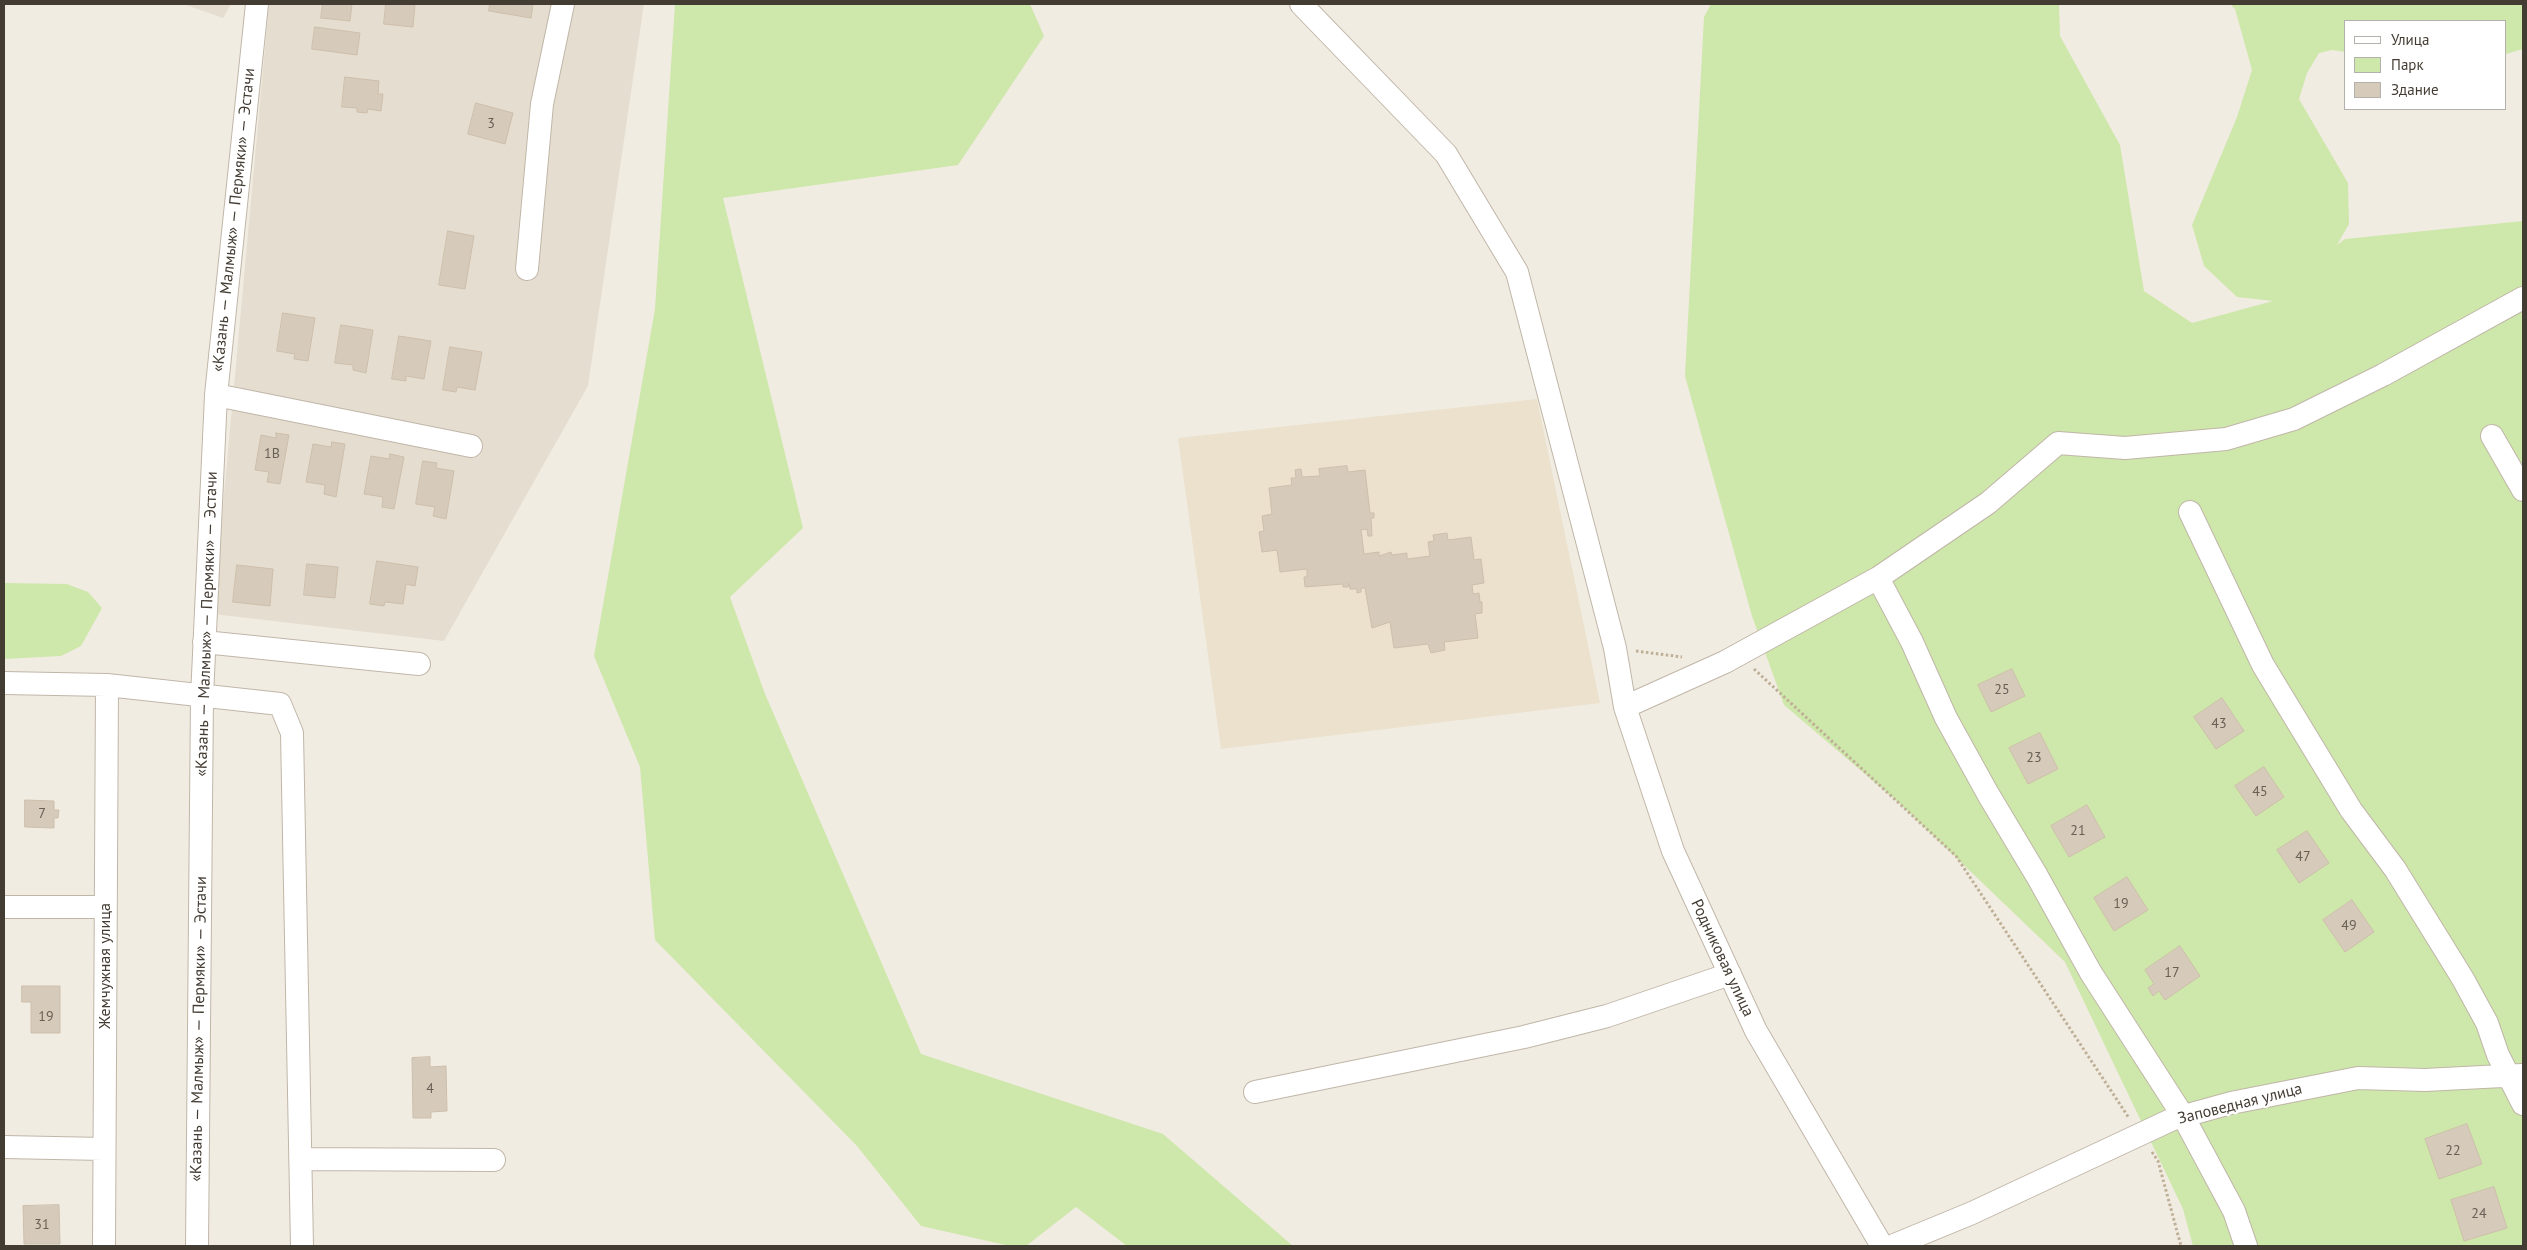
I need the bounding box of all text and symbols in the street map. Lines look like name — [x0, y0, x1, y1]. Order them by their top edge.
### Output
legend — [2344, 20, 2507, 110]
text: Улица — [2391, 30, 2429, 49]
text: Парк — [2391, 55, 2424, 74]
street label: «Казань — Малмыж» — Пермяки» — Эстачи — [208, 67, 260, 373]
text: Здание — [2391, 80, 2439, 99]
house number: 3 — [487, 116, 495, 132]
house number: 1В — [264, 446, 280, 462]
street label: «Казань — Малмыж» — Пермяки» — Эстачи — [192, 471, 222, 777]
house number: 25 — [1994, 682, 2010, 698]
house number: 43 — [2211, 716, 2227, 732]
house number: 23 — [2026, 750, 2042, 766]
house number: 45 — [2252, 784, 2268, 800]
house number: 7 — [38, 806, 46, 822]
house number: 21 — [2070, 823, 2086, 839]
house number: 47 — [2295, 849, 2311, 865]
street label: «Казань — Малмыж» — Пермяки» — Эстачи — [187, 876, 211, 1182]
street label: Родниковая улица — [1686, 896, 1758, 1020]
house number: 19 — [2113, 896, 2129, 912]
street label: Жемчужная улица — [95, 903, 115, 1029]
house number: 49 — [2341, 918, 2357, 934]
house number: 17 — [2164, 965, 2180, 981]
house number: 19 — [38, 1009, 54, 1025]
street label: Заповедная улица — [2176, 1079, 2304, 1129]
house number: 4 — [426, 1081, 434, 1097]
house number: 22 — [2445, 1143, 2461, 1159]
house number: 24 — [2471, 1206, 2487, 1222]
house number: 31 — [34, 1217, 50, 1233]

